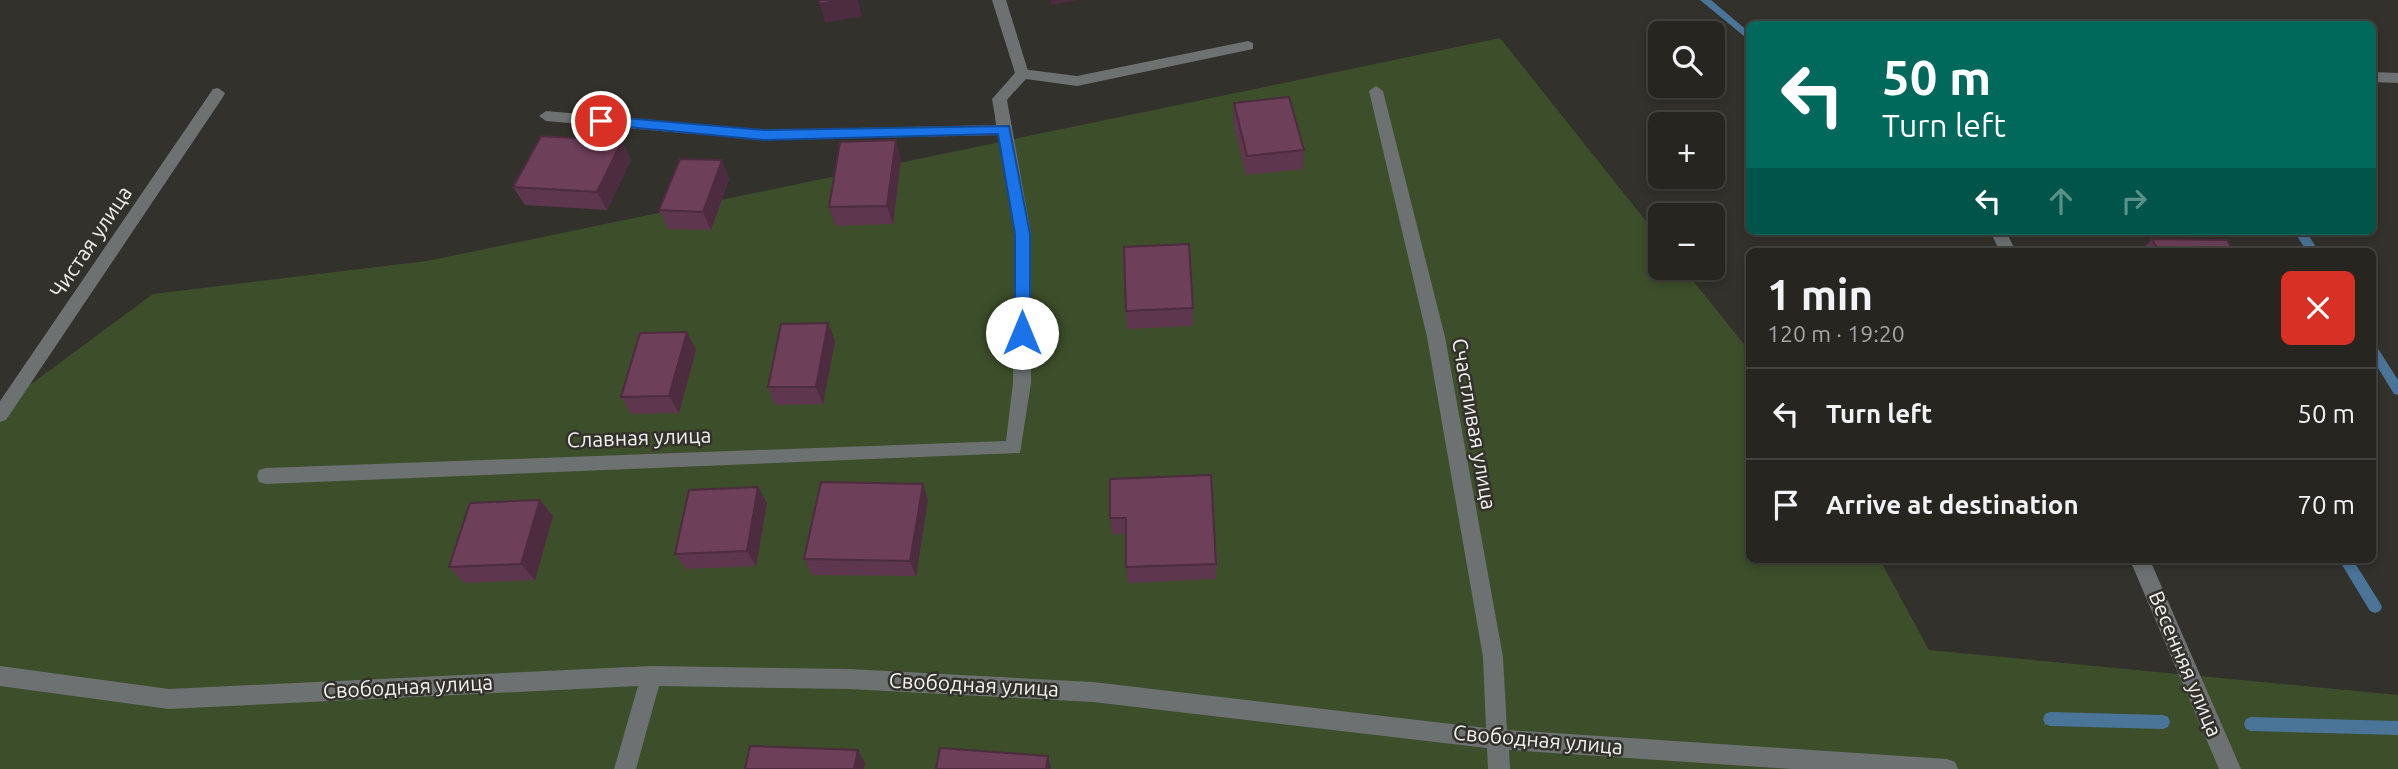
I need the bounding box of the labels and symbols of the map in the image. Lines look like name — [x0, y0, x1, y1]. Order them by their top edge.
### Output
pin — [571, 91, 631, 151]
street label: Чистая улица — [44, 181, 136, 302]
position arrow — [985, 296, 1059, 370]
street label: Счастливая улица — [1448, 336, 1502, 511]
street label: Славная улица — [566, 422, 712, 452]
street label: Весенняя улица — [2144, 587, 2227, 740]
street label: Свободная улица — [888, 668, 1060, 700]
street label: Свободная улица — [322, 670, 494, 702]
street label: Свободная улица — [1452, 720, 1624, 758]

